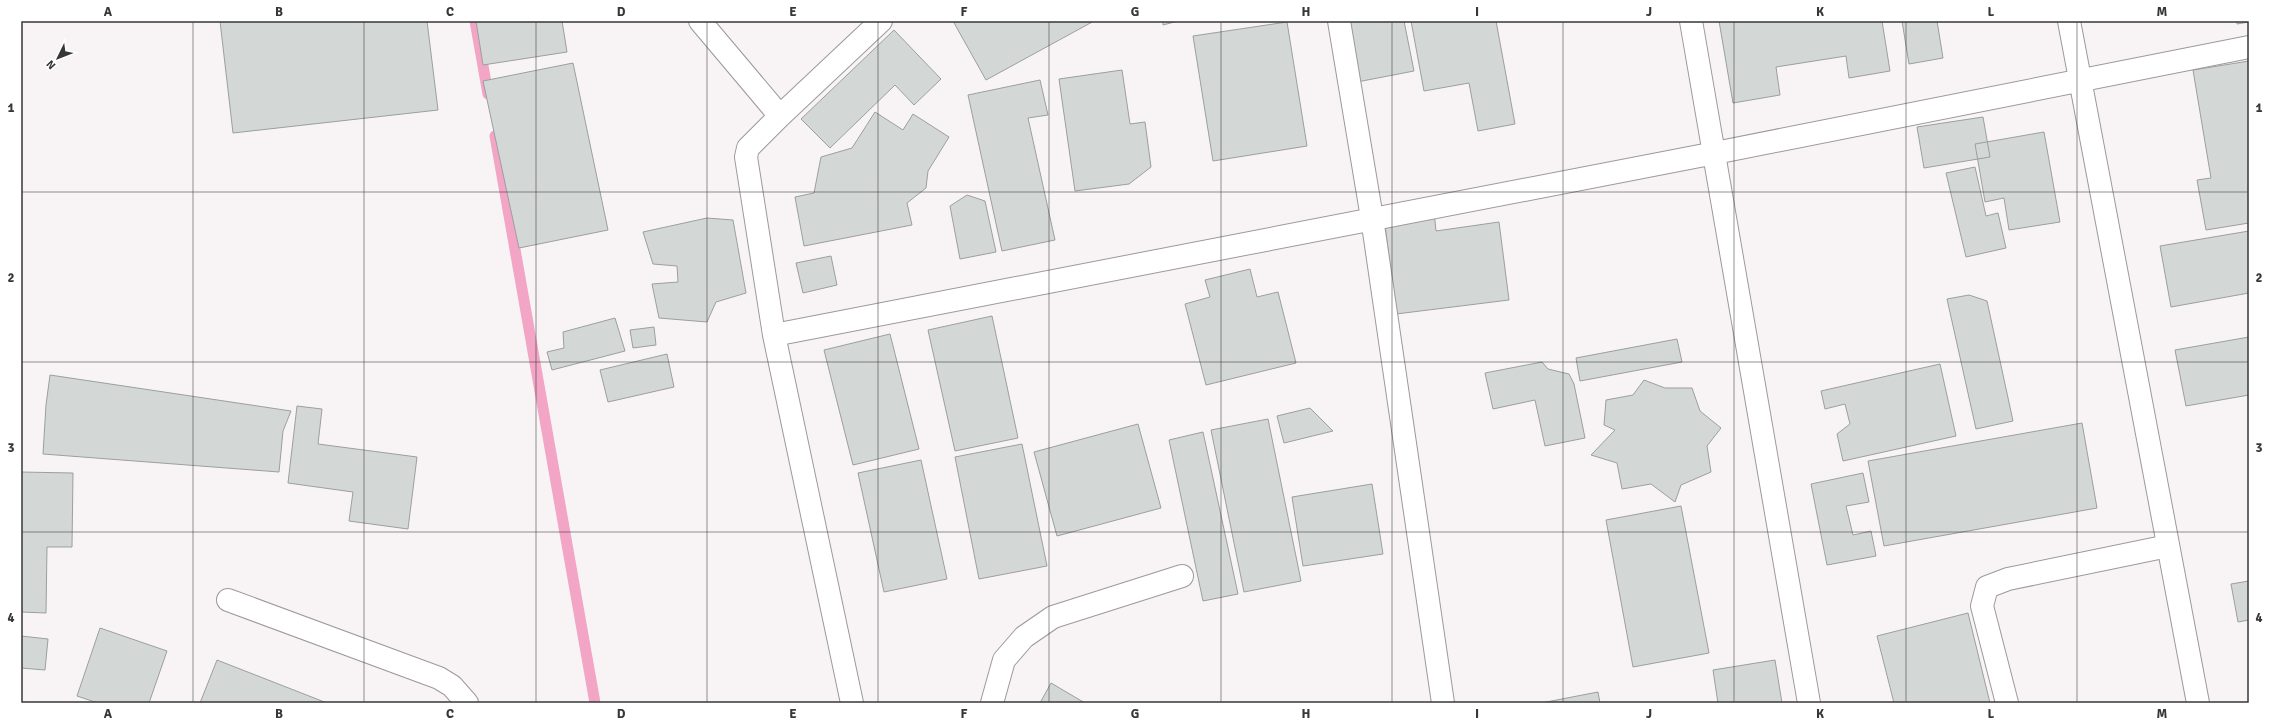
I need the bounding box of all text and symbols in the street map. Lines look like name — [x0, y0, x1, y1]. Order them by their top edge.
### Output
text: A — [104, 4, 113, 20]
text: B — [275, 4, 283, 20]
text: C — [446, 4, 454, 20]
text: D — [617, 4, 626, 20]
text: E — [789, 4, 797, 20]
text: F — [961, 4, 968, 20]
text: G — [1131, 4, 1139, 20]
text: H — [1302, 4, 1310, 20]
text: I — [1475, 4, 1479, 20]
text: J — [1646, 4, 1652, 20]
text: K — [1816, 4, 1824, 20]
text: L — [1988, 4, 1995, 20]
text: M — [2157, 4, 2168, 20]
north arrow — [38, 38, 78, 78]
text: N — [44, 57, 58, 72]
text: 1 — [7, 100, 15, 116]
text: 1 — [2255, 100, 2263, 116]
text: 2 — [7, 270, 15, 286]
text: 2 — [2255, 270, 2263, 286]
text: 3 — [7, 440, 15, 456]
text: 3 — [2255, 440, 2263, 456]
text: 4 — [7, 610, 15, 626]
text: 4 — [2255, 610, 2263, 626]
text: A — [104, 706, 113, 722]
text: B — [275, 706, 283, 722]
text: C — [446, 706, 454, 722]
text: D — [617, 706, 626, 722]
text: E — [789, 706, 797, 722]
text: F — [961, 706, 968, 722]
text: G — [1131, 706, 1139, 722]
text: H — [1302, 706, 1310, 722]
text: I — [1475, 706, 1479, 722]
text: J — [1646, 706, 1652, 722]
text: K — [1816, 706, 1824, 722]
text: L — [1988, 706, 1995, 722]
text: M — [2157, 706, 2168, 722]

